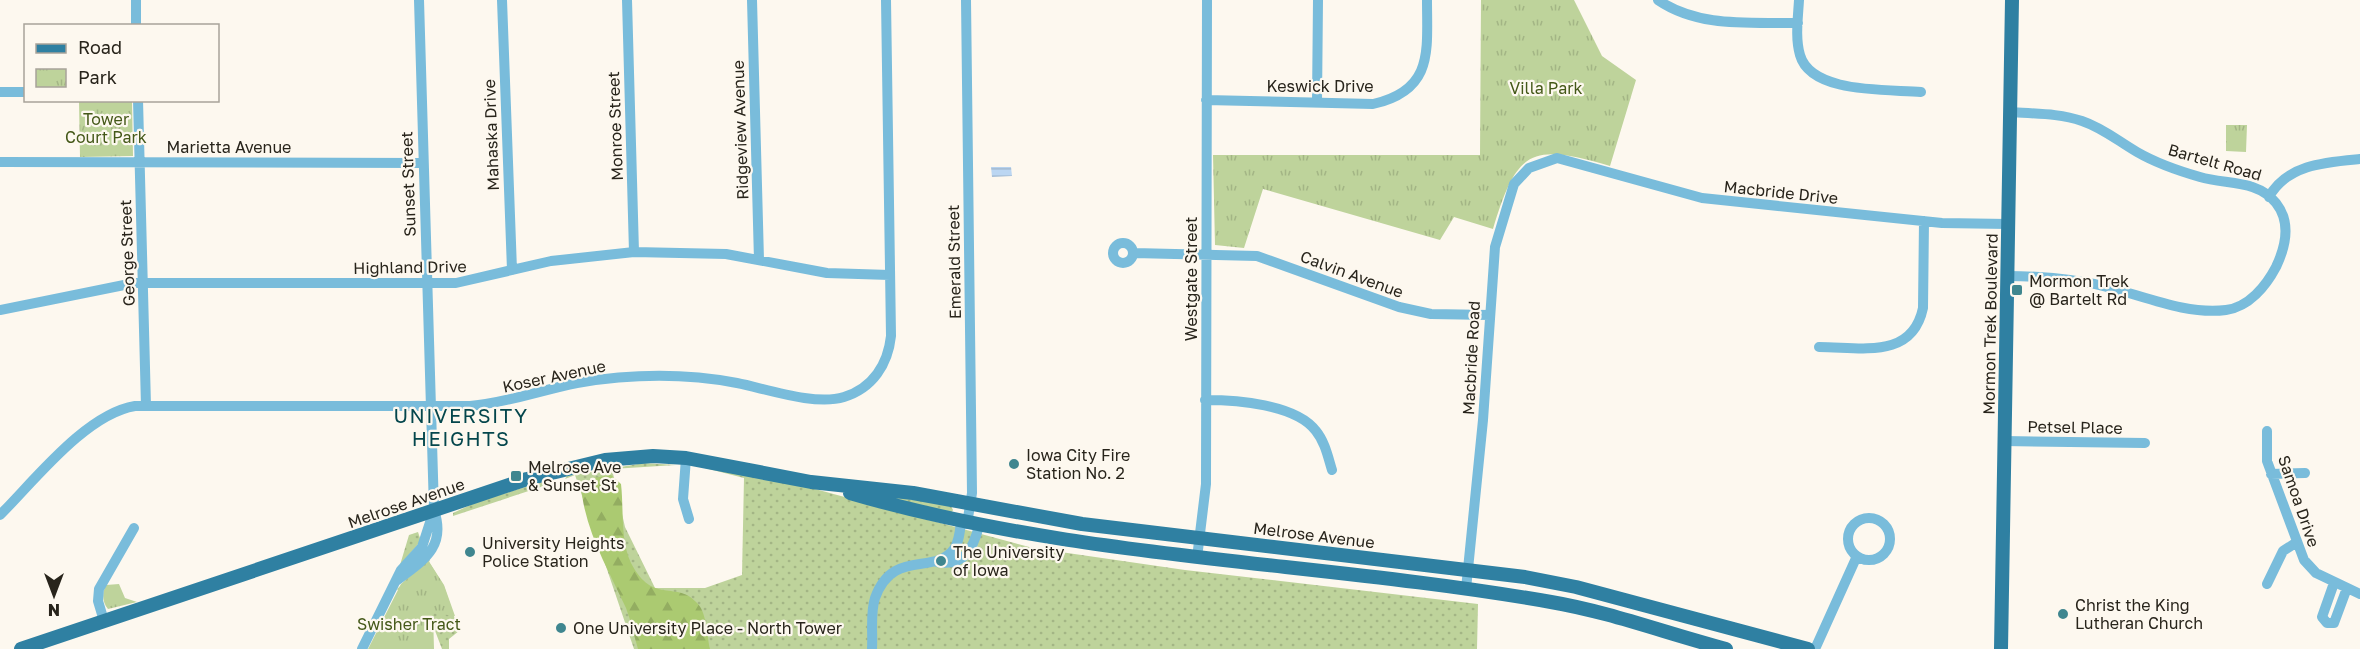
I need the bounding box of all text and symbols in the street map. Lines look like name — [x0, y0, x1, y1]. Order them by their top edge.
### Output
legend — [24, 24, 219, 102]
text: Road — [78, 36, 122, 58]
street label: Ridgeview Avenue — [728, 60, 752, 200]
text: Park — [78, 66, 117, 88]
street label: Monroe Street — [603, 71, 627, 181]
street label: Keswick Drive — [1266, 76, 1374, 96]
park label: Villa Park — [1510, 78, 1582, 98]
street label: Mahaska Drive — [479, 79, 503, 191]
park label: Tower Court Park — [65, 109, 147, 147]
street label: Sunset Street — [396, 131, 420, 237]
street label: Marietta Avenue — [167, 137, 291, 157]
street label: Bartelt Road — [2166, 139, 2264, 185]
street label: Macbride Drive — [1723, 176, 1839, 208]
street label: George Street — [115, 199, 139, 307]
street label: Emerald Street — [943, 205, 965, 319]
street label: Westgate Street — [1181, 217, 1201, 341]
street label: Mormon Trek Boulevard — [1978, 233, 2002, 415]
street label: Calvin Avenue — [1298, 246, 1406, 302]
street label: Highland Drive — [353, 256, 467, 278]
place label: Mormon Trek @ Bartelt Rd — [2029, 271, 2129, 309]
marker: Mormon Trek @ Bartelt Rd — [2010, 283, 2024, 297]
street label: Macbride Road — [1458, 300, 1484, 416]
street label: Koser Avenue — [501, 355, 607, 397]
district label: UNIVERSITY HEIGHTS — [393, 403, 529, 450]
street label: Petsel Place — [2027, 416, 2123, 438]
place label: Iowa City Fire Station No. 2 — [1026, 445, 1130, 483]
street label: Samoa Drive — [2274, 452, 2324, 550]
place label: Melrose Ave & Sunset St — [528, 457, 621, 495]
marker: Iowa City Fire Station No. 2 — [1007, 457, 1021, 471]
marker: Melrose Ave & Sunset St — [509, 469, 523, 483]
street label: Melrose Avenue — [345, 474, 467, 532]
street label: Melrose Avenue — [1252, 518, 1376, 552]
place label: University Heights Police Station — [482, 533, 625, 571]
place label: The University of Iowa — [953, 542, 1064, 580]
marker: University Heights Police Station — [463, 545, 477, 559]
marker: The University of Iowa — [934, 554, 948, 568]
north arrow — [24, 565, 84, 625]
place label: Christ the King Lutheran Church — [2075, 595, 2203, 633]
text: N — [48, 600, 60, 620]
marker: Christ the King Lutheran Church — [2056, 607, 2070, 621]
park label: Swisher Tract — [357, 614, 461, 634]
place label: One University Place - North Tower — [573, 618, 842, 638]
marker: One University Place - North Tower — [554, 621, 568, 635]

